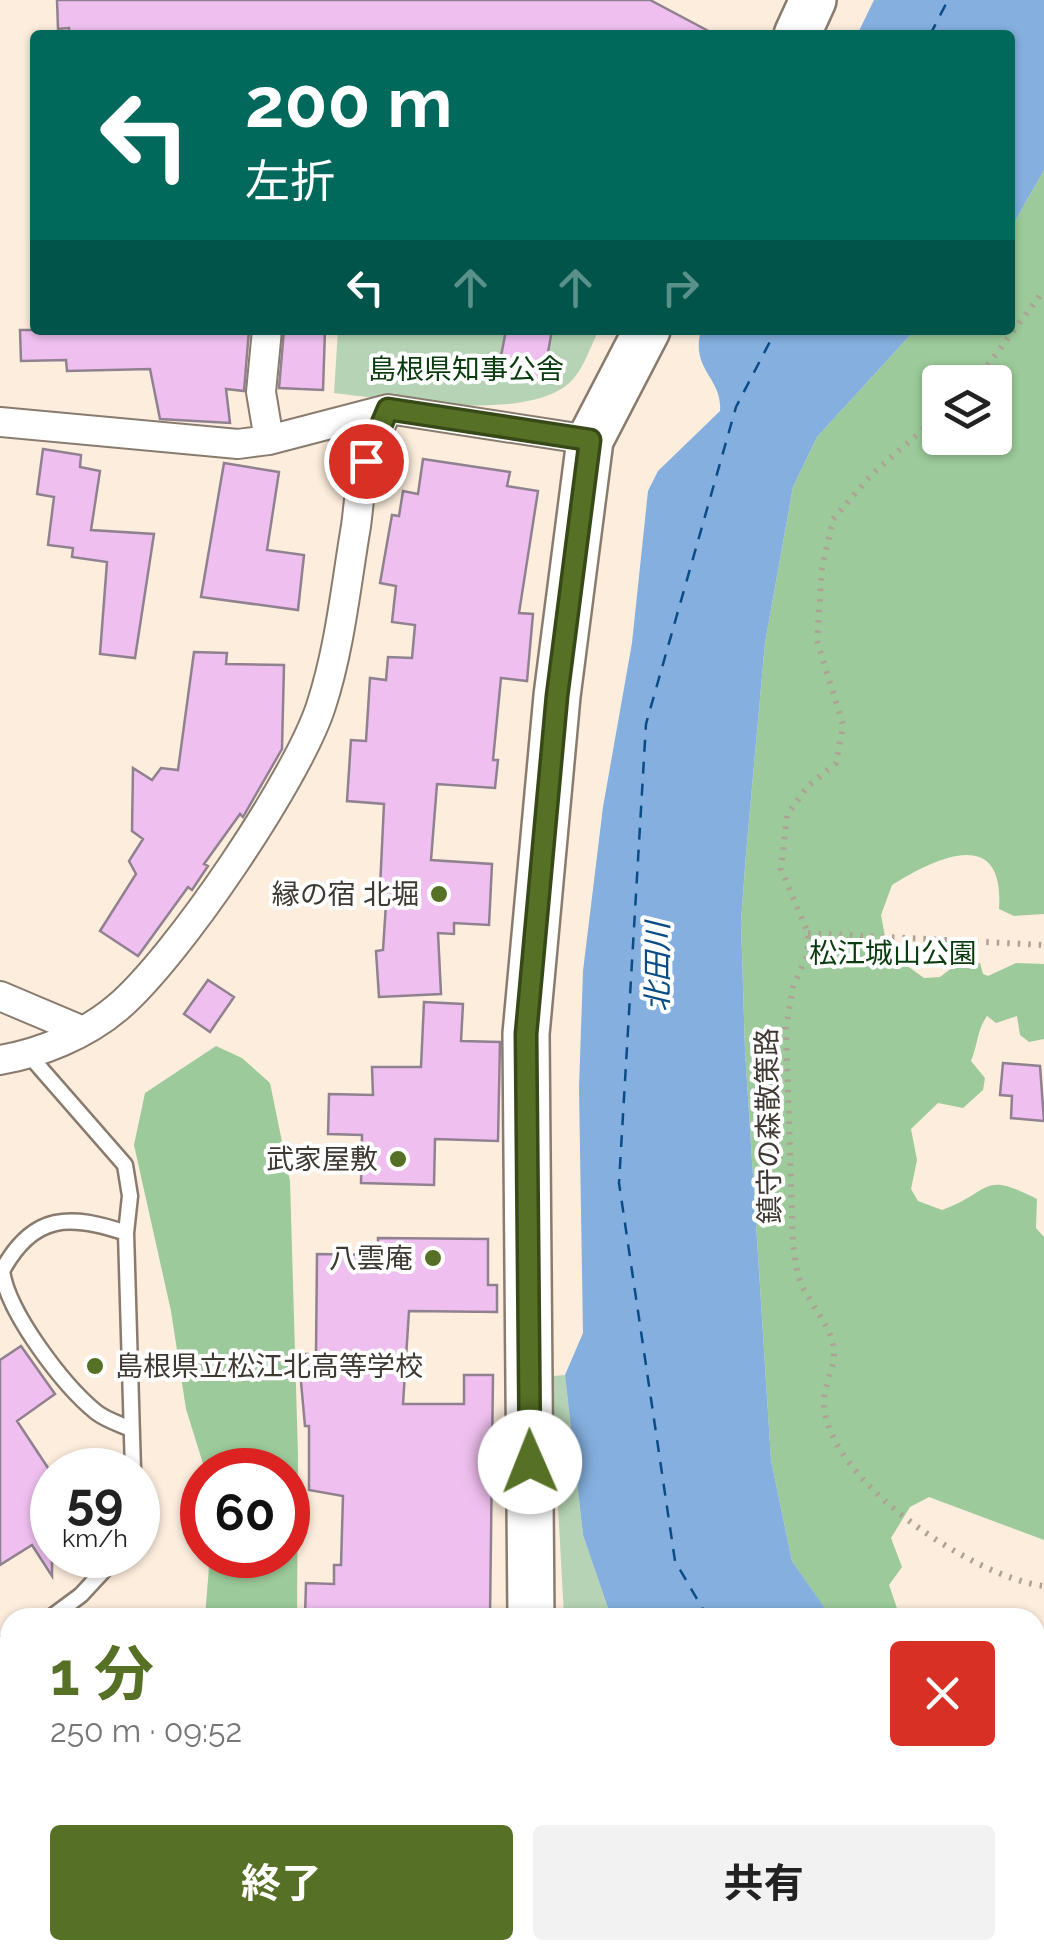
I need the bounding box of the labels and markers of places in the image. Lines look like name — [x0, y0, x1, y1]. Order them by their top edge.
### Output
pin — [324, 419, 409, 504]
place label: 縁の宿 北堀 — [272, 878, 419, 911]
marker: 縁の宿 北堀 — [428, 883, 450, 905]
place label: 武家屋敷 — [266, 1143, 378, 1176]
marker: 武家屋敷 — [387, 1148, 409, 1170]
place label: 八雲庵 — [329, 1242, 413, 1275]
marker: 八雲庵 — [422, 1247, 444, 1269]
place label: 島根県立松江北高等学校 — [115, 1350, 423, 1383]
marker: 島根県立松江北高等学校 — [84, 1355, 106, 1377]

